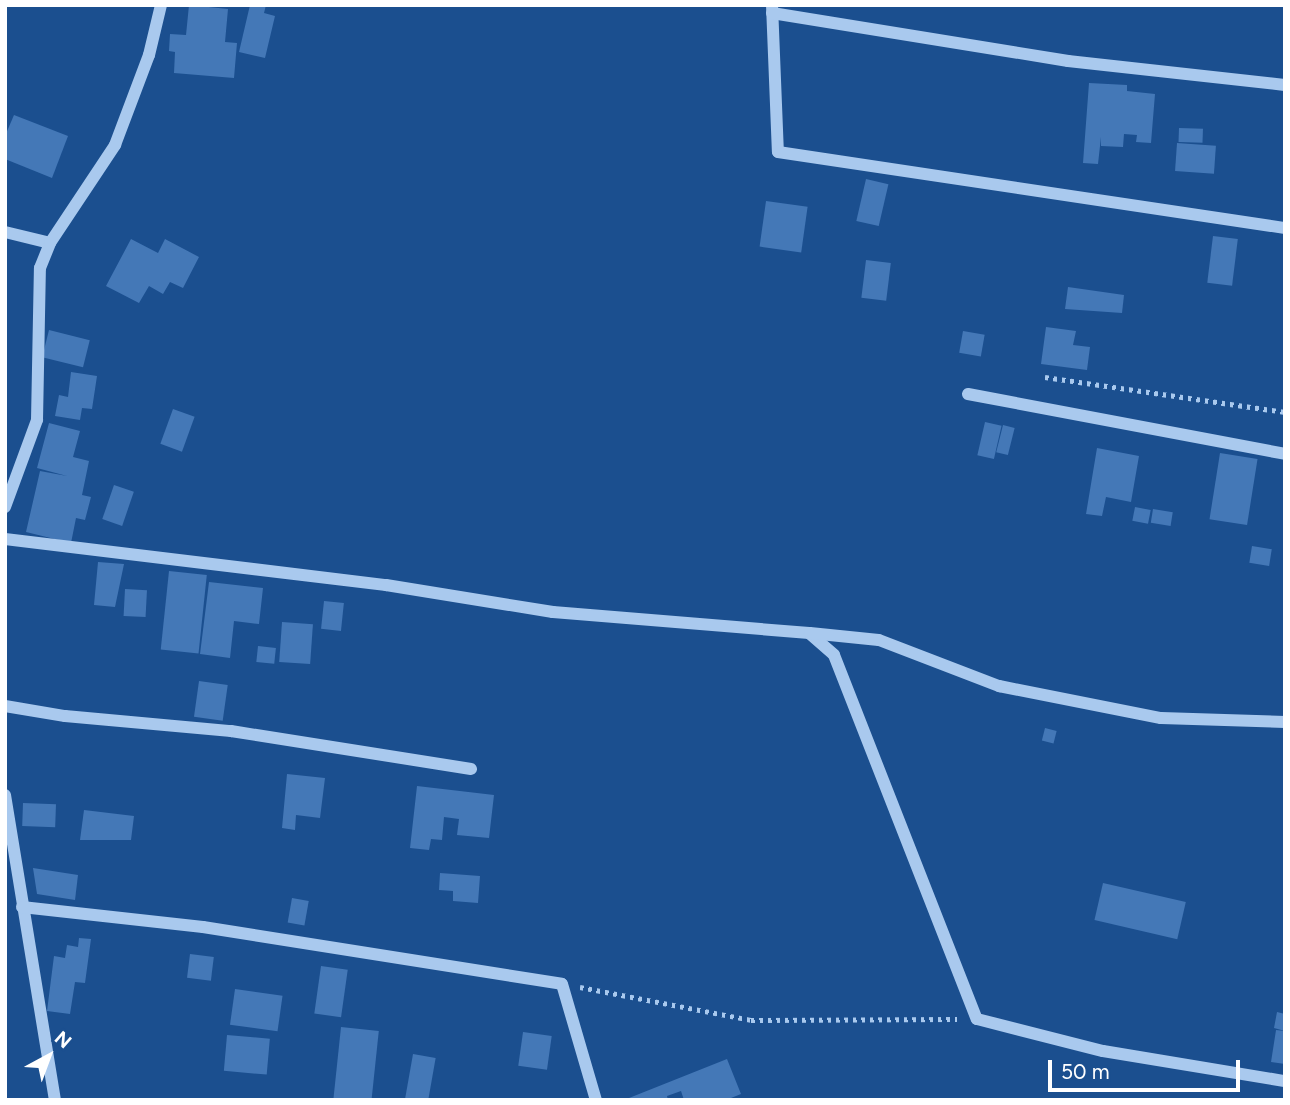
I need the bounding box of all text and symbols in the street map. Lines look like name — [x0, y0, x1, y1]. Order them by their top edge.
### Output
north arrow — [14, 1021, 84, 1091]
text: N — [50, 1026, 76, 1053]
scale bar — [1052, 1046, 1244, 1090]
text: 50 m — [1061, 1059, 1110, 1084]

